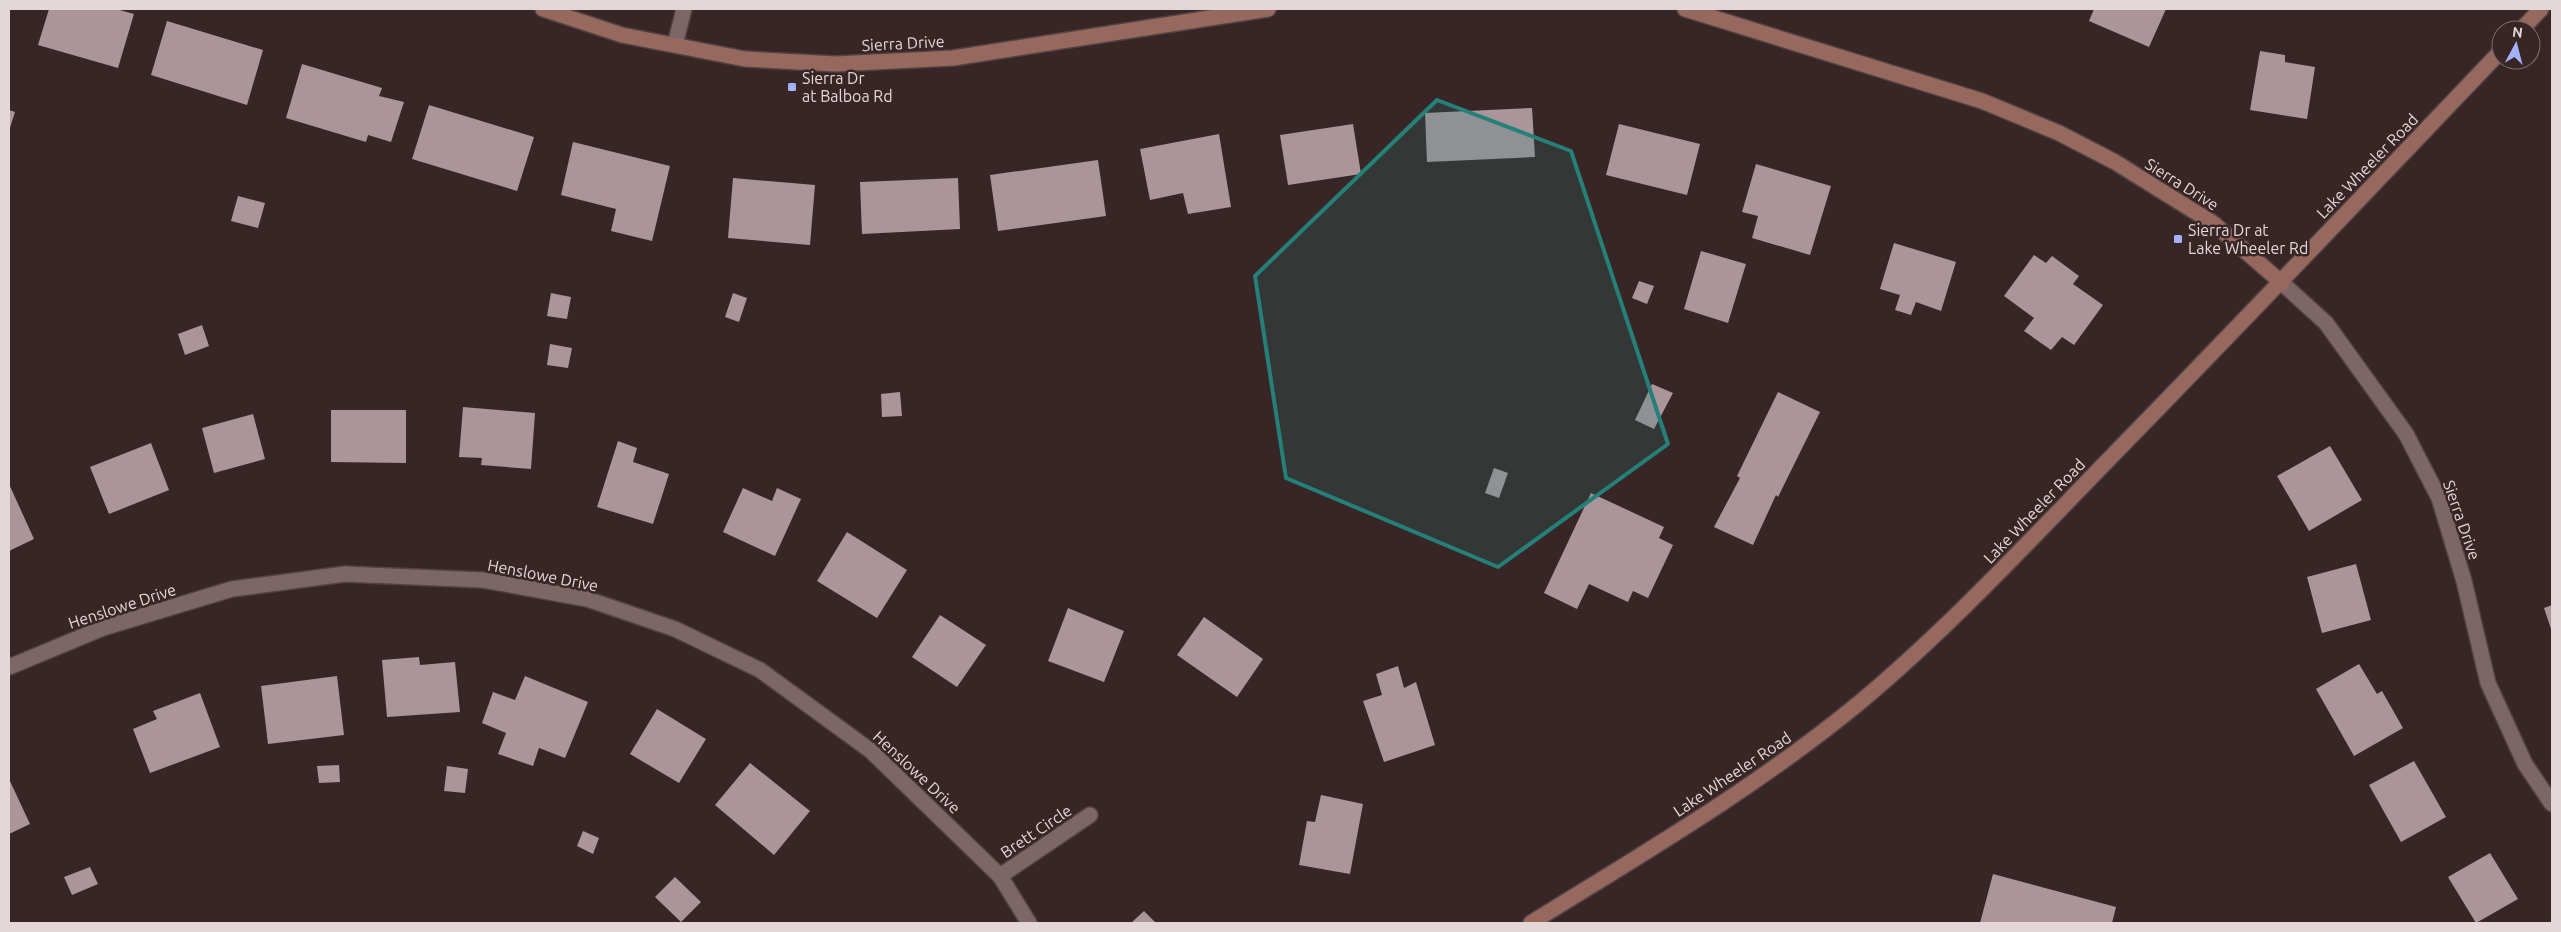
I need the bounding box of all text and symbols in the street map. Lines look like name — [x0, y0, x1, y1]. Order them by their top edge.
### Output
north arrow — [2491, 20, 2541, 70]
text: N — [2511, 24, 2524, 41]
street label: Sierra Drive — [861, 32, 945, 54]
place label: Sierra Dr at Balboa Rd — [802, 69, 893, 105]
marker: Sierra Dr at Balboa Rd — [786, 81, 798, 93]
street label: Lake Wheeler Road — [2313, 110, 2421, 222]
street label: Sierra Drive — [2142, 154, 2222, 214]
place label: Sierra Dr at Lake Wheeler Rd — [2188, 221, 2308, 257]
marker: Sierra Dr at Lake Wheeler Rd — [2172, 233, 2184, 245]
street label: Lake Wheeler Road — [1980, 455, 2088, 567]
street label: Sierra Drive — [2440, 478, 2484, 562]
street label: Henslowe Drive — [486, 555, 600, 595]
street label: Henslowe Drive — [66, 580, 178, 632]
street label: Henslowe Drive — [870, 727, 964, 817]
street label: Lake Wheeler Road — [1670, 728, 1794, 820]
street label: Brett Circle — [997, 801, 1075, 861]

